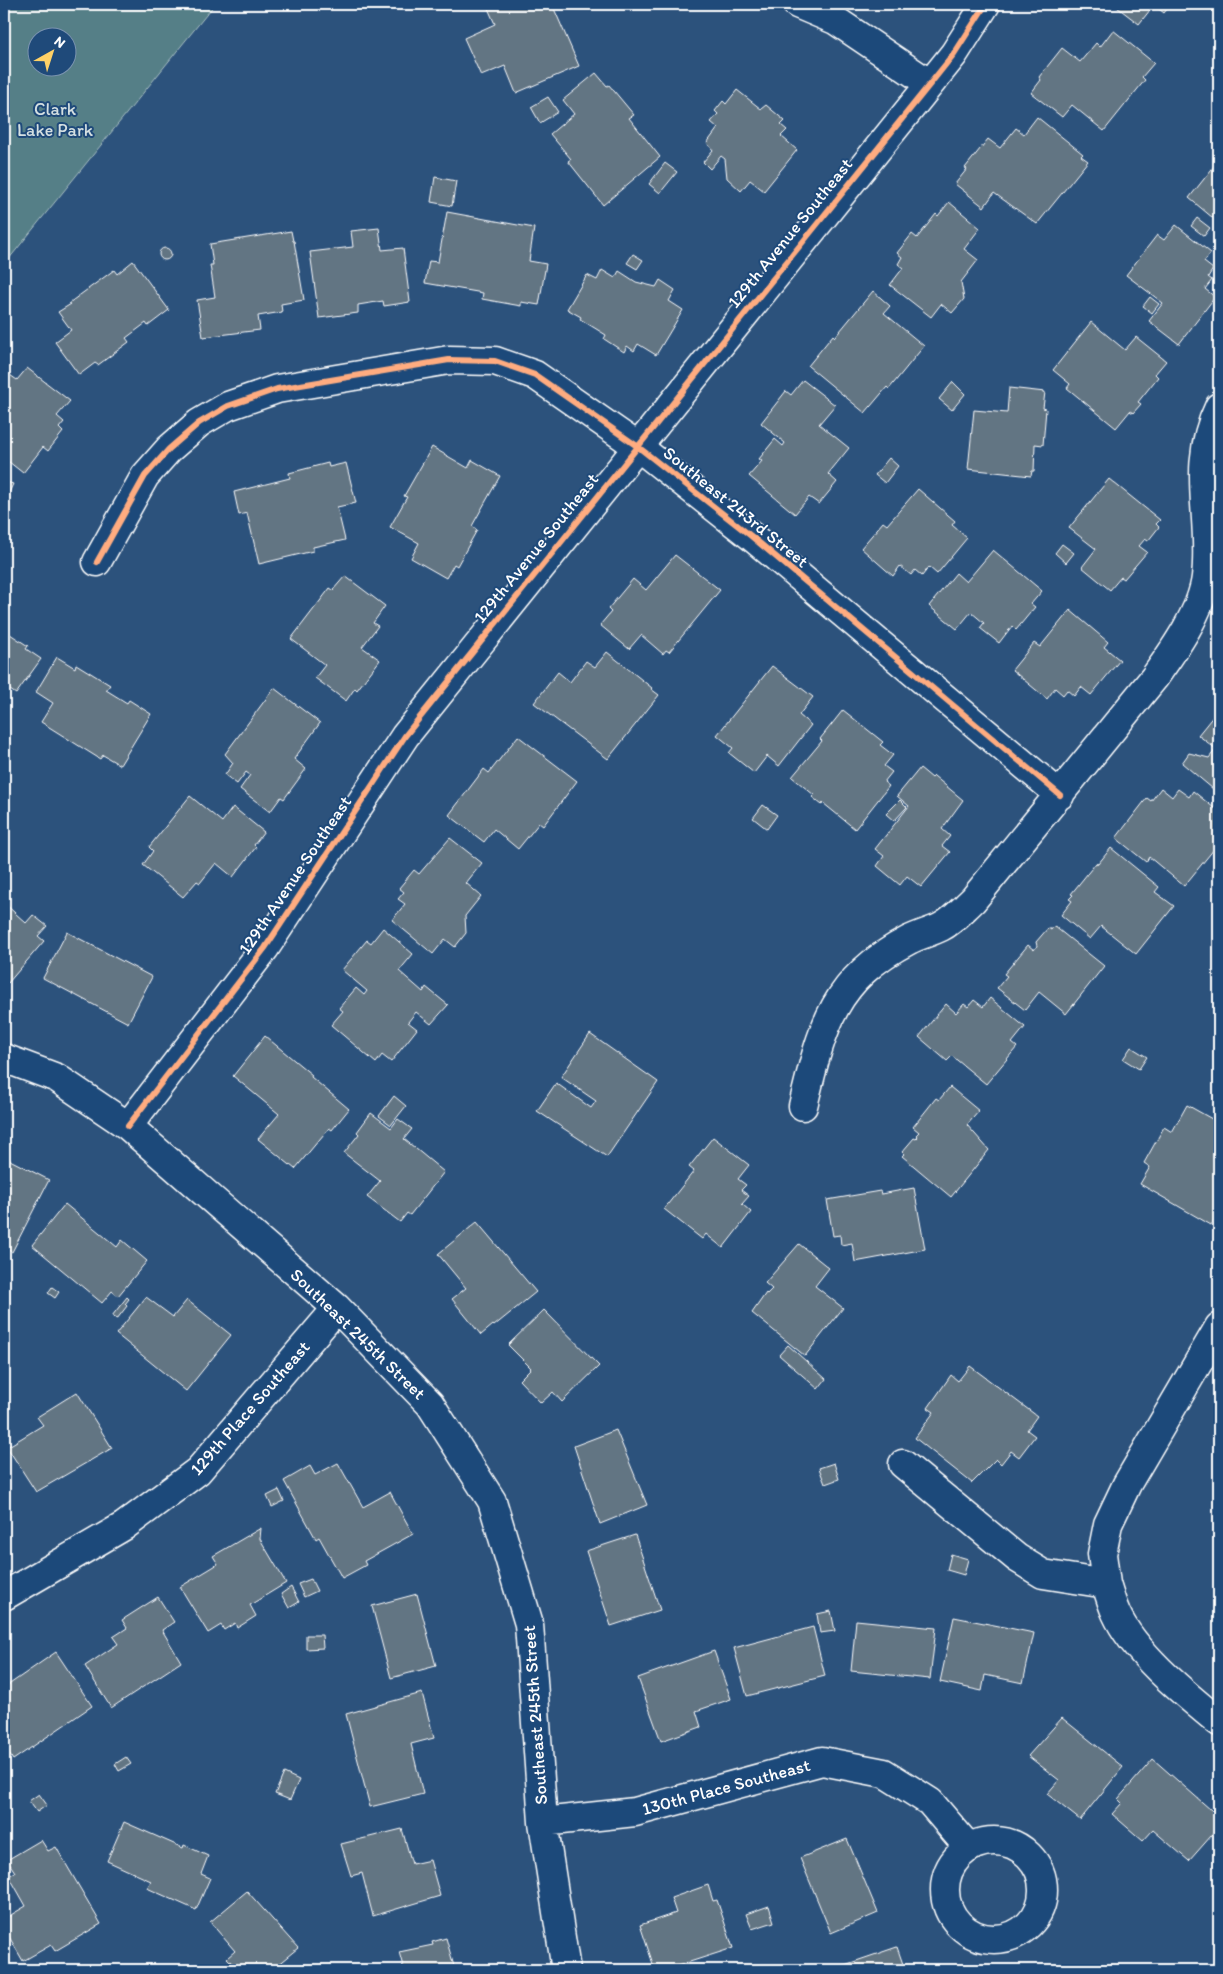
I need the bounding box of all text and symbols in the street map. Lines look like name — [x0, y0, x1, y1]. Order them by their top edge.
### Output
north arrow — [28, 28, 78, 78]
text: N — [51, 33, 69, 52]
park label: Clark Lake Park — [17, 98, 94, 141]
street label: 129th Avenue Southeast — [723, 153, 857, 312]
street label: Southeast 243rd Street — [659, 442, 813, 572]
street label: 129th Avenue Southeast — [469, 468, 603, 627]
street label: 129th Avenue Southeast — [234, 791, 356, 958]
street label: Southeast 245th Street — [286, 1264, 430, 1405]
street label: 129th Place Southeast — [186, 1336, 315, 1480]
street label: Southeast 245th Street — [518, 1624, 552, 1805]
street label: 130th Place Southeast — [639, 1754, 813, 1820]

